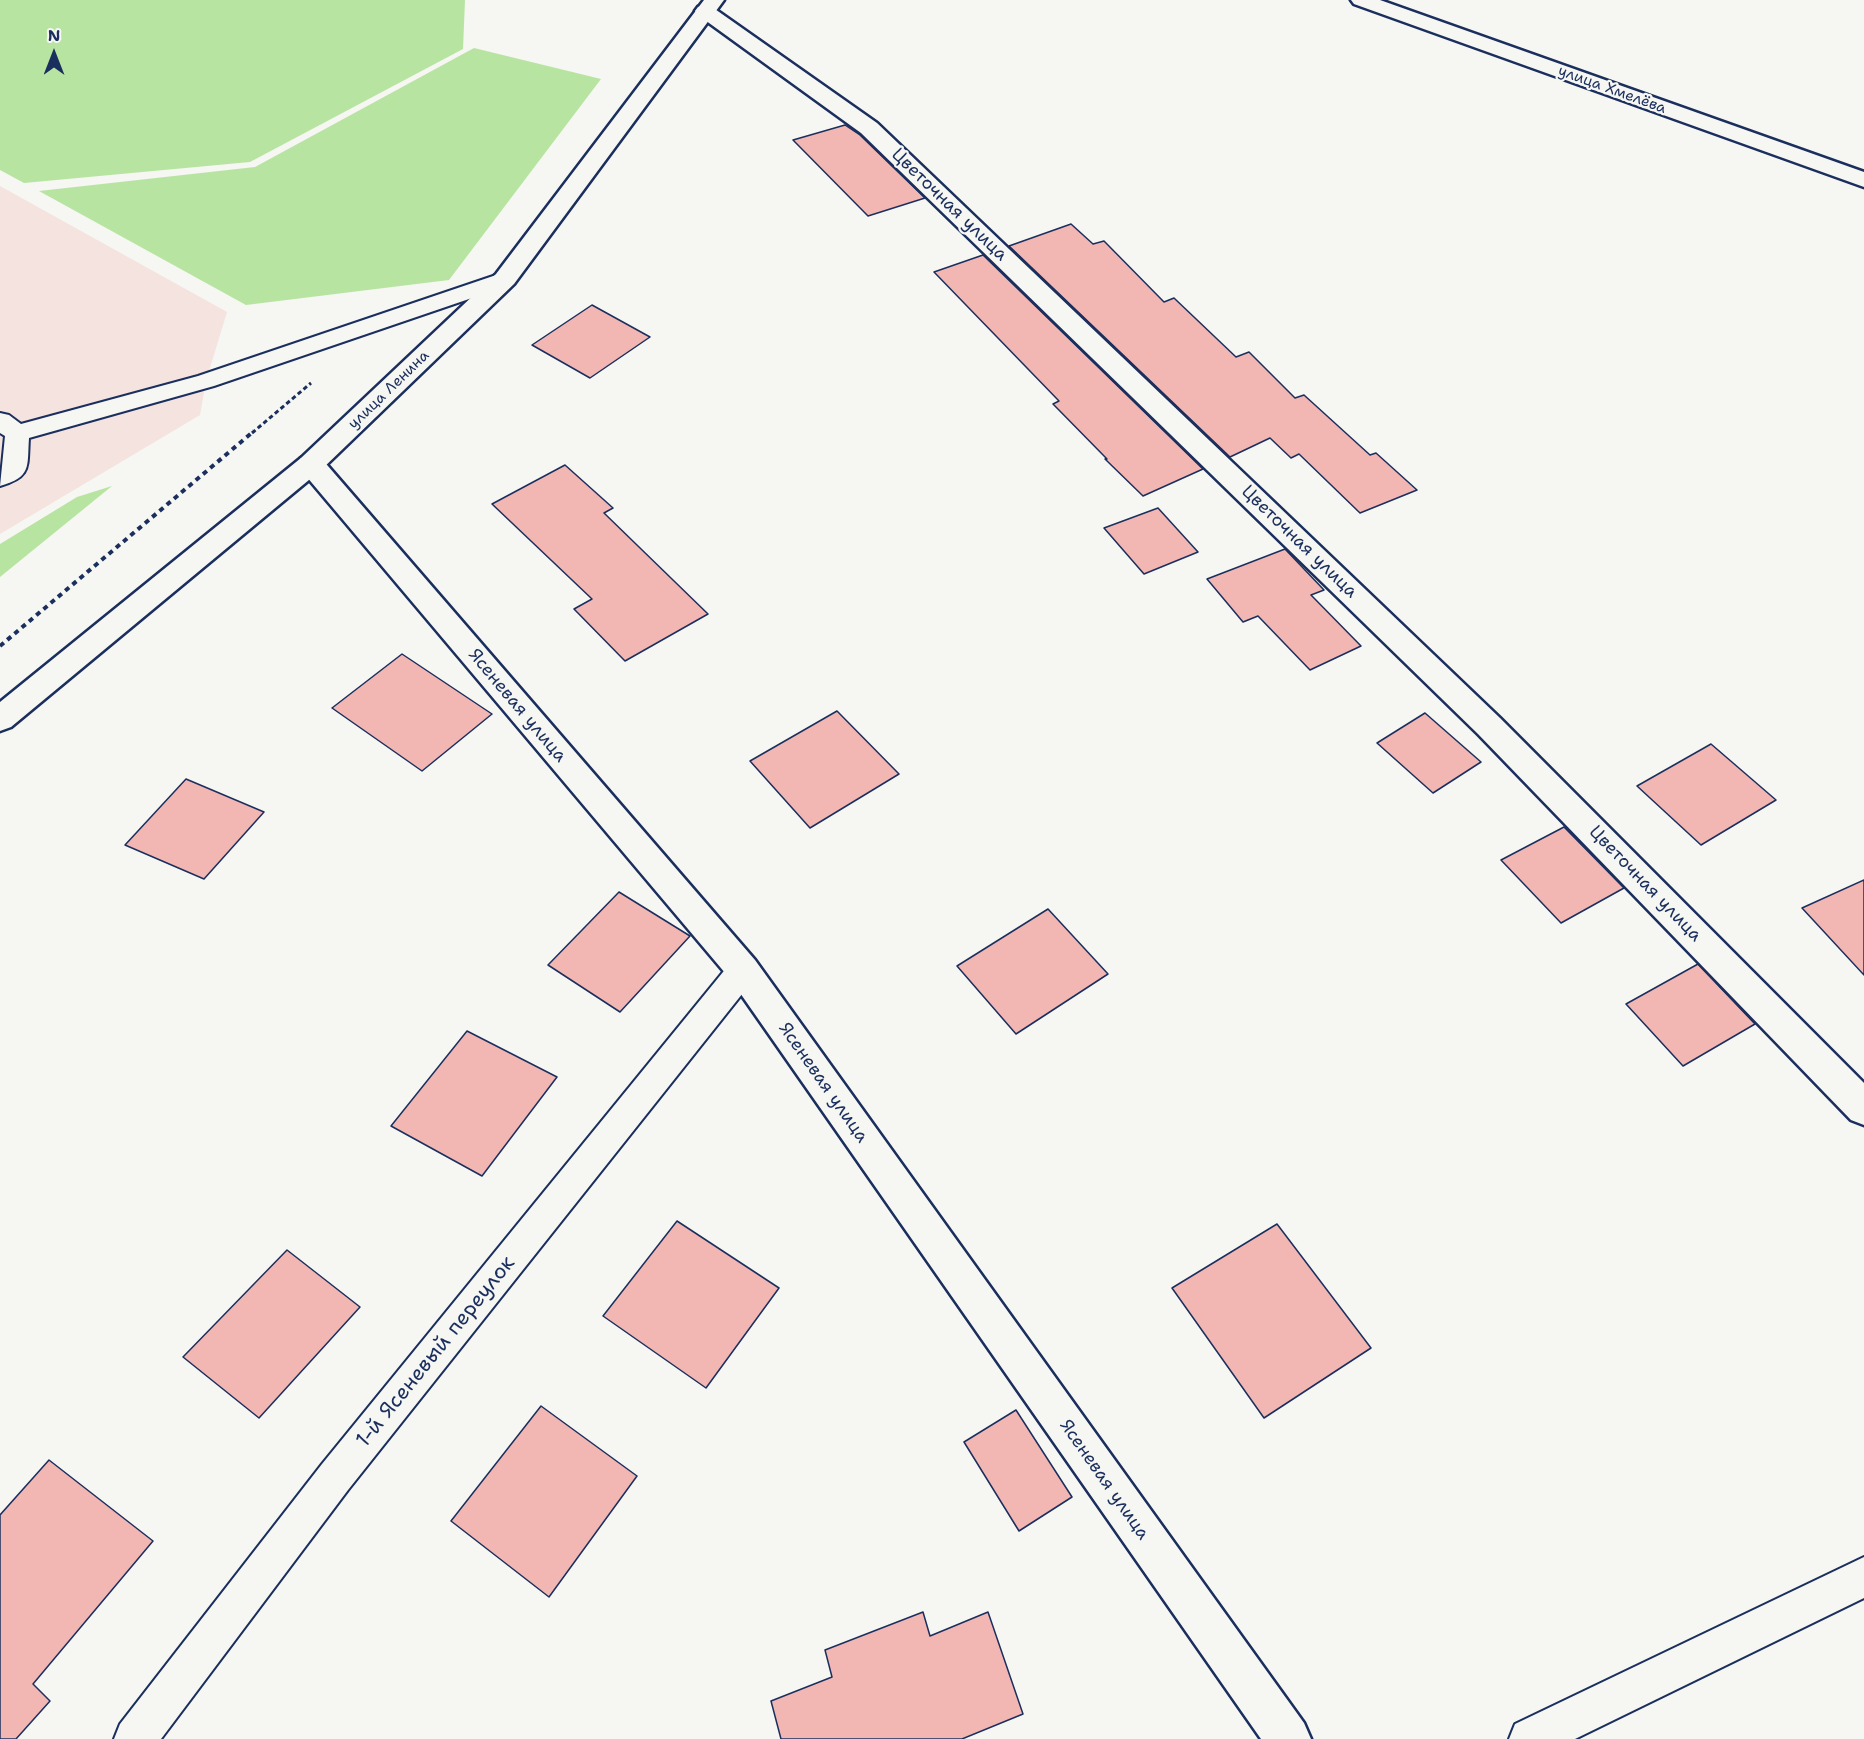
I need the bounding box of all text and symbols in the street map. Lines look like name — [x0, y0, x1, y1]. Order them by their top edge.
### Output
north arrow — [24, 24, 84, 84]
text: N — [48, 25, 60, 46]
street label: улица Хмелёва — [1555, 62, 1669, 118]
street label: Цветочная улица — [886, 144, 1012, 266]
street label: улица Ленина — [345, 347, 433, 433]
street label: Цветочная улица — [1236, 481, 1362, 603]
street label: Ясеневая улица — [463, 645, 571, 767]
street label: Цветочная улица — [1584, 821, 1706, 947]
street label: Ясеневая улица — [774, 1019, 872, 1147]
street label: 1-й Ясеневый переулок — [351, 1251, 521, 1453]
street label: Ясеневая улица — [1055, 1416, 1153, 1544]

